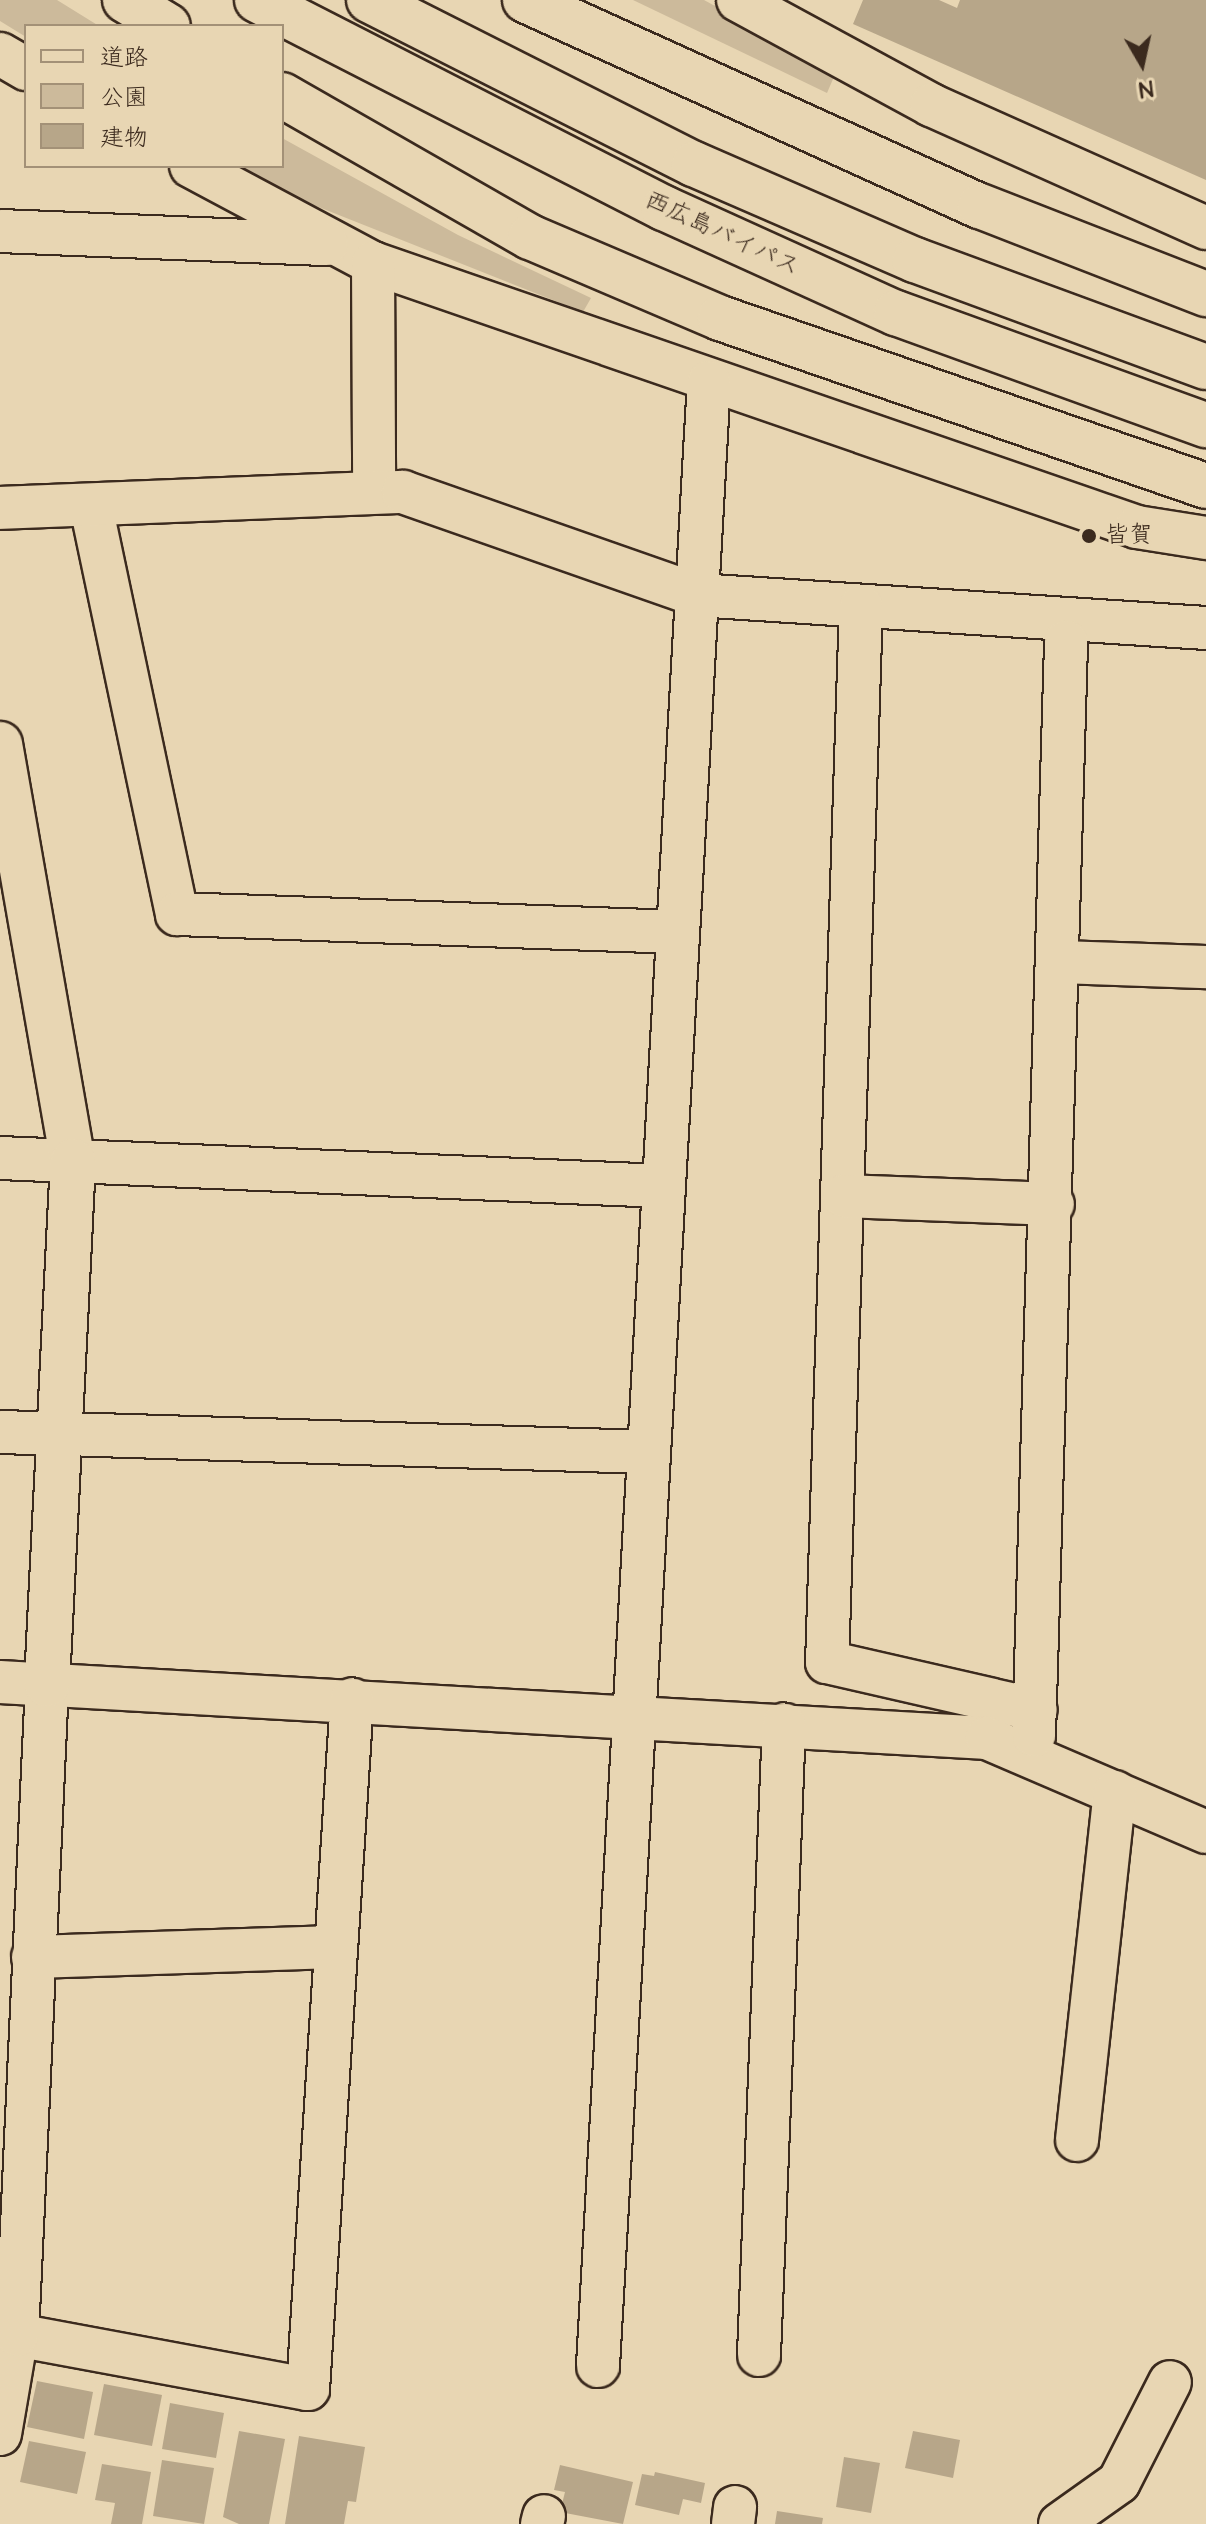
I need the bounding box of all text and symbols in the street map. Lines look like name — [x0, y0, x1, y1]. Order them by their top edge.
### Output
legend — [24, 24, 284, 168]
north arrow — [1102, 24, 1182, 104]
text: 道路 — [100, 41, 148, 75]
text: N — [1137, 72, 1155, 105]
text: 公園 — [100, 81, 148, 115]
text: 建物 — [100, 121, 148, 155]
street label: 西広島バイパス — [640, 185, 804, 283]
place label: 皆賀 — [1105, 522, 1153, 550]
marker: 皆賀 — [1080, 527, 1098, 545]

